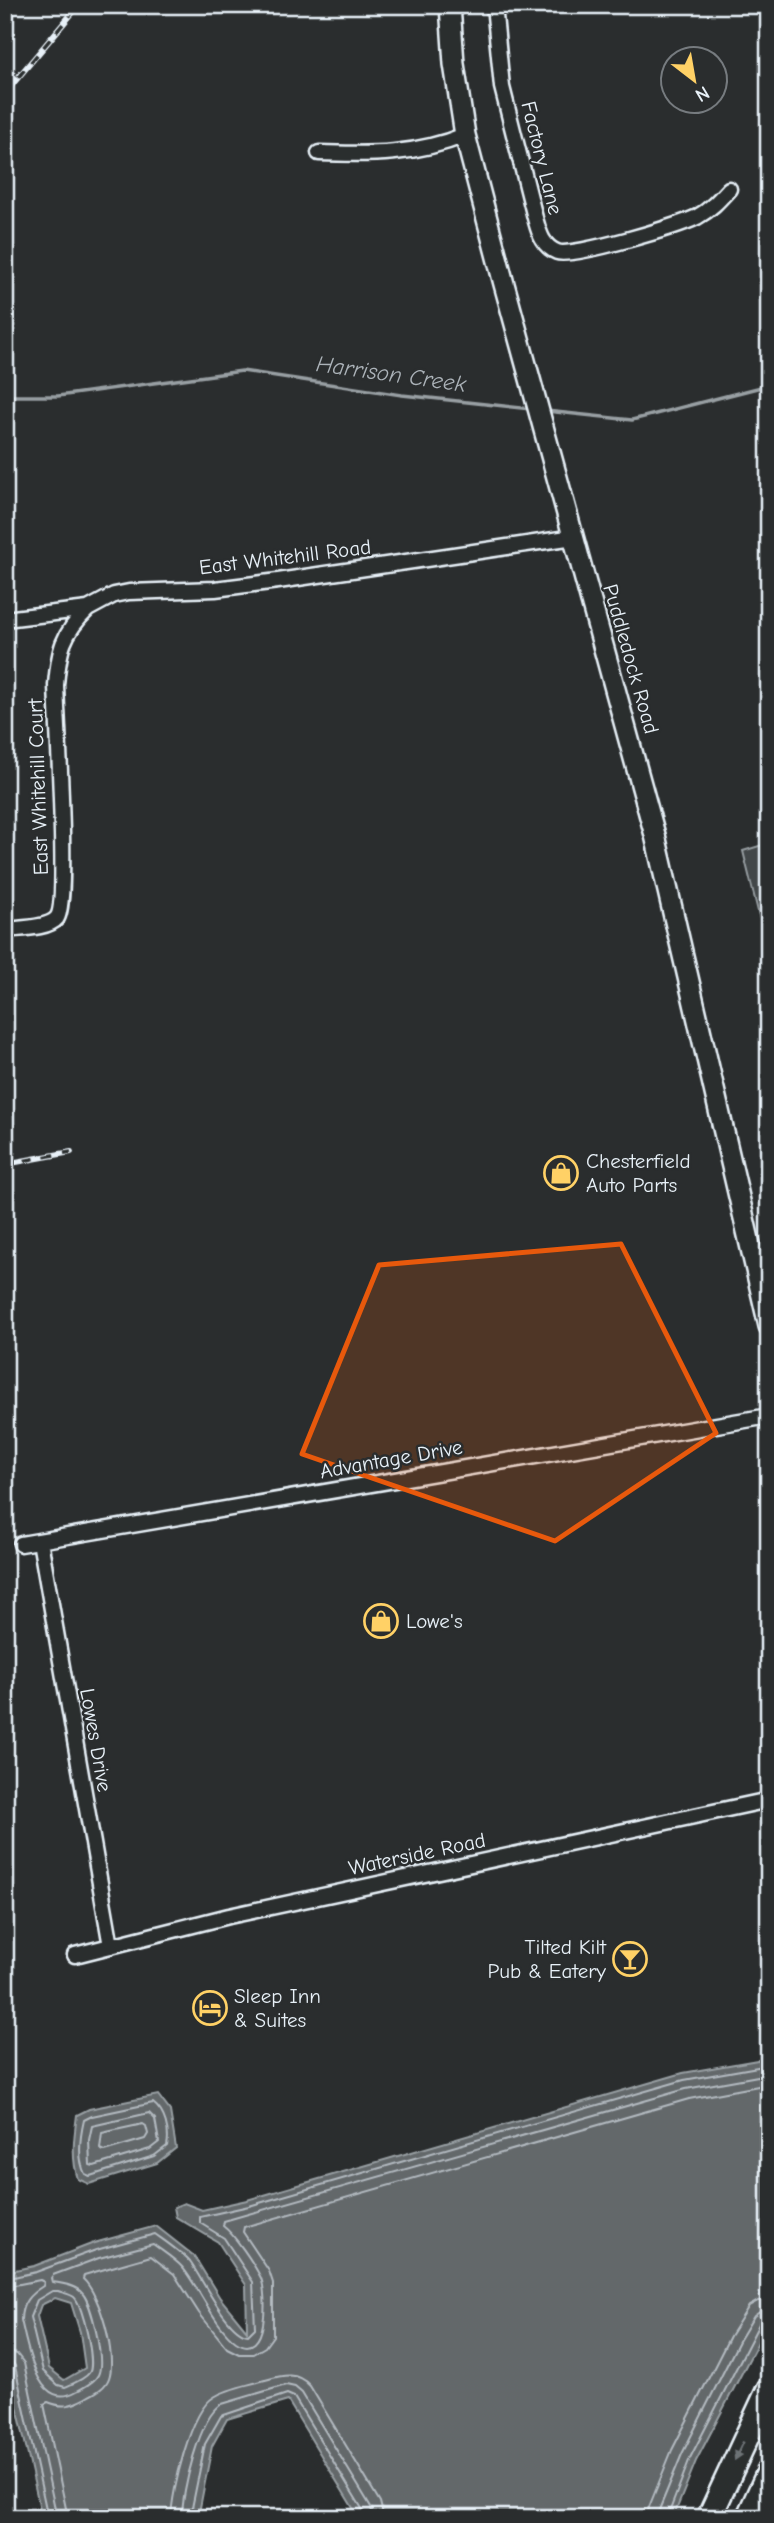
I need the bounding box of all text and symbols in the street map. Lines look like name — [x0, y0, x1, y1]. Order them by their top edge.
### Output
north arrow — [658, 46, 728, 116]
text: N — [691, 81, 713, 106]
street label: Factory Lane — [516, 99, 568, 217]
water label: Harrison Creek — [314, 350, 468, 398]
street label: East Whitehill Road — [198, 535, 372, 579]
street label: Puddledock Road — [598, 581, 664, 737]
street label: East Whitehill Court — [23, 697, 53, 876]
place label: Chesterfield Auto Parts — [586, 1149, 691, 1197]
shop icon: Chesterfield Auto Parts — [542, 1154, 580, 1192]
street label: Advantage Drive — [318, 1435, 464, 1483]
shop icon: Lowe's — [362, 1602, 400, 1640]
place label: Lowe's — [406, 1609, 463, 1633]
street label: Lowes Drive — [75, 1686, 117, 1794]
street label: Waterside Road — [346, 1828, 488, 1880]
place label: Tilted Kilt Pub & Eatery — [488, 1935, 607, 1983]
bar icon: Tilted Kilt Pub & Eatery — [611, 1940, 649, 1978]
place label: Sleep Inn & Suites — [234, 1984, 321, 2032]
hotel icon: Sleep Inn & Suites — [191, 1989, 229, 2027]
one-way arrow — [733, 2441, 745, 2461]

